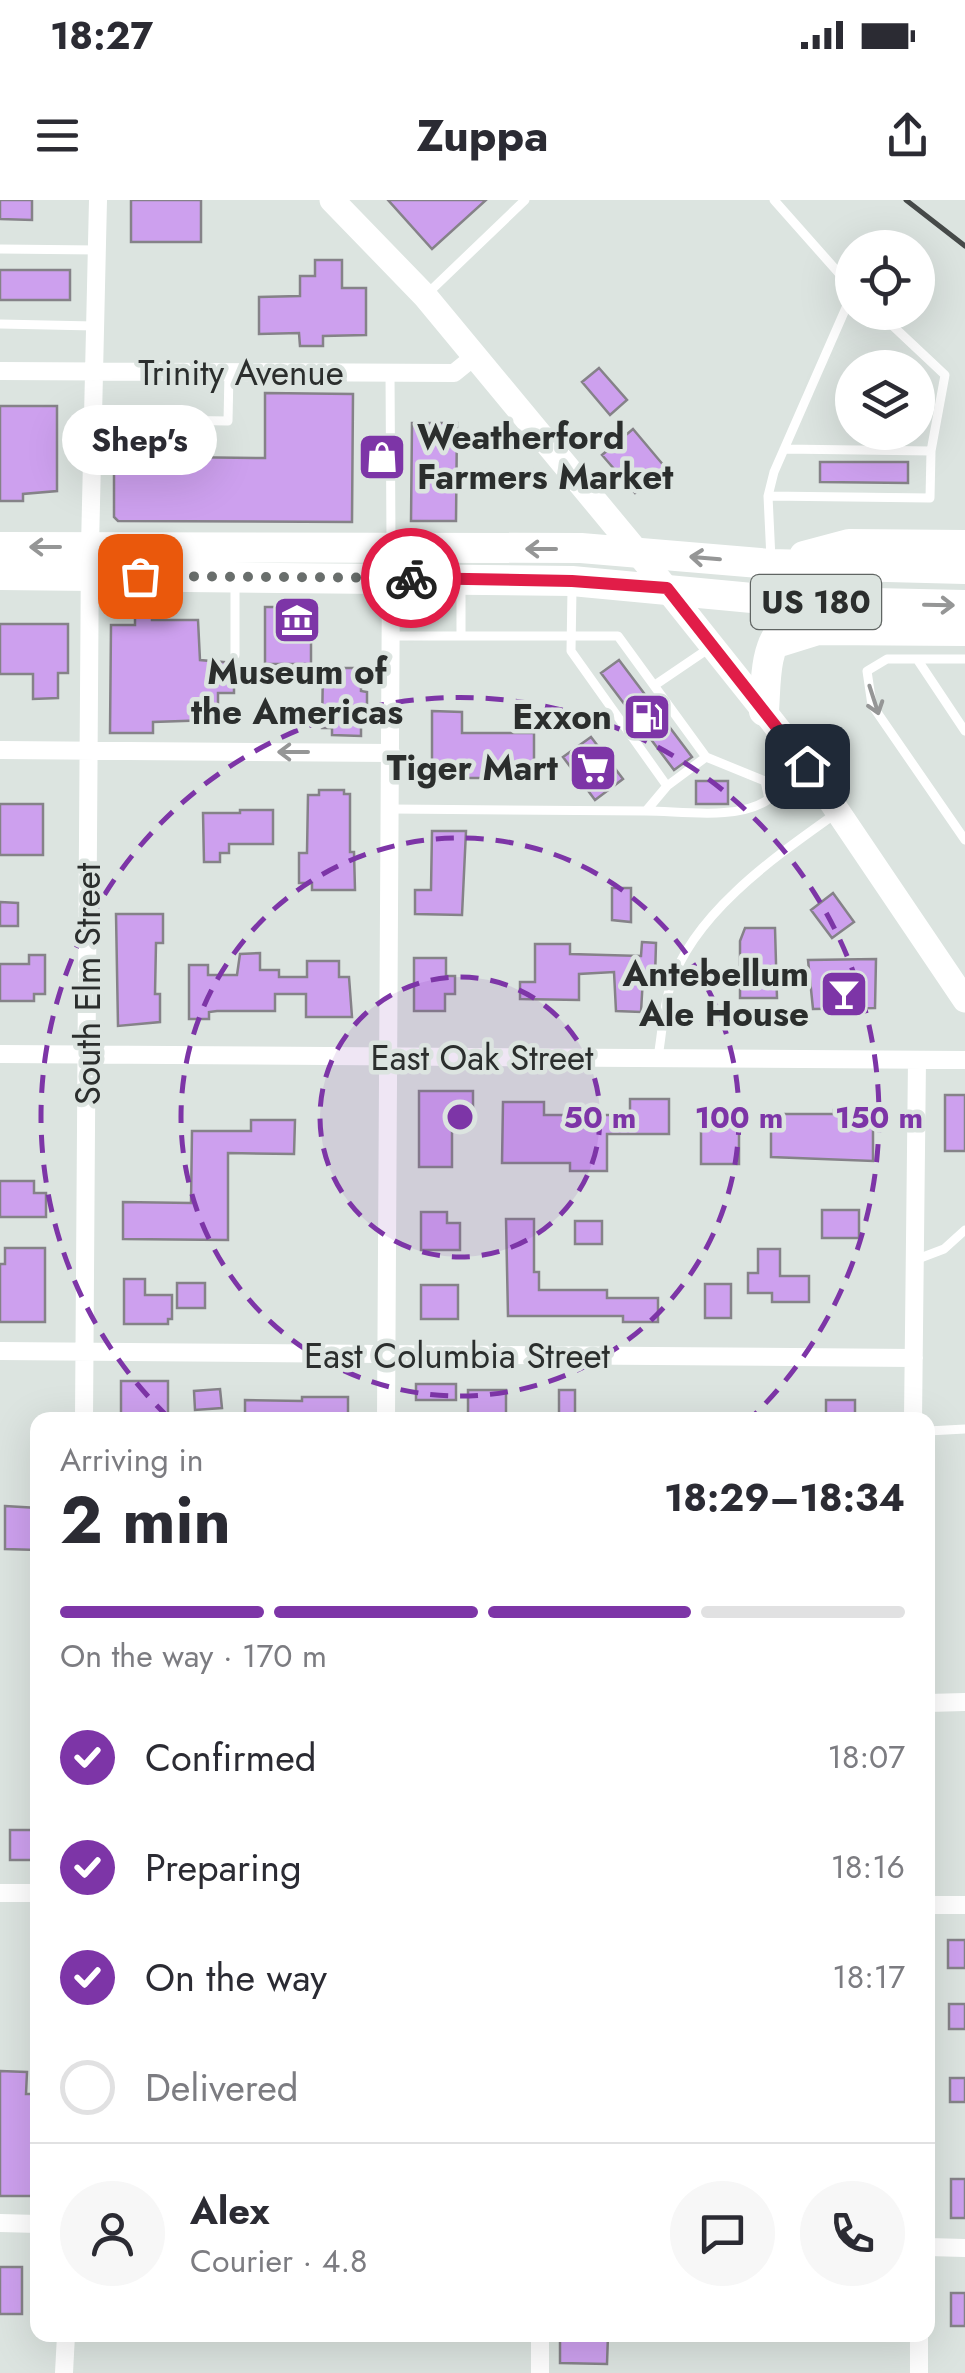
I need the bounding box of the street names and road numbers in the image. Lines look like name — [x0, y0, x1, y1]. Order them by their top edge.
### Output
street label: Trinity Avenue — [138, 348, 344, 398]
road number: US 180 — [751, 575, 881, 629]
street label: South Elm Street — [63, 862, 113, 1105]
street label: East Oak Street — [371, 1033, 594, 1083]
street label: East Columbia Street — [304, 1331, 610, 1381]

